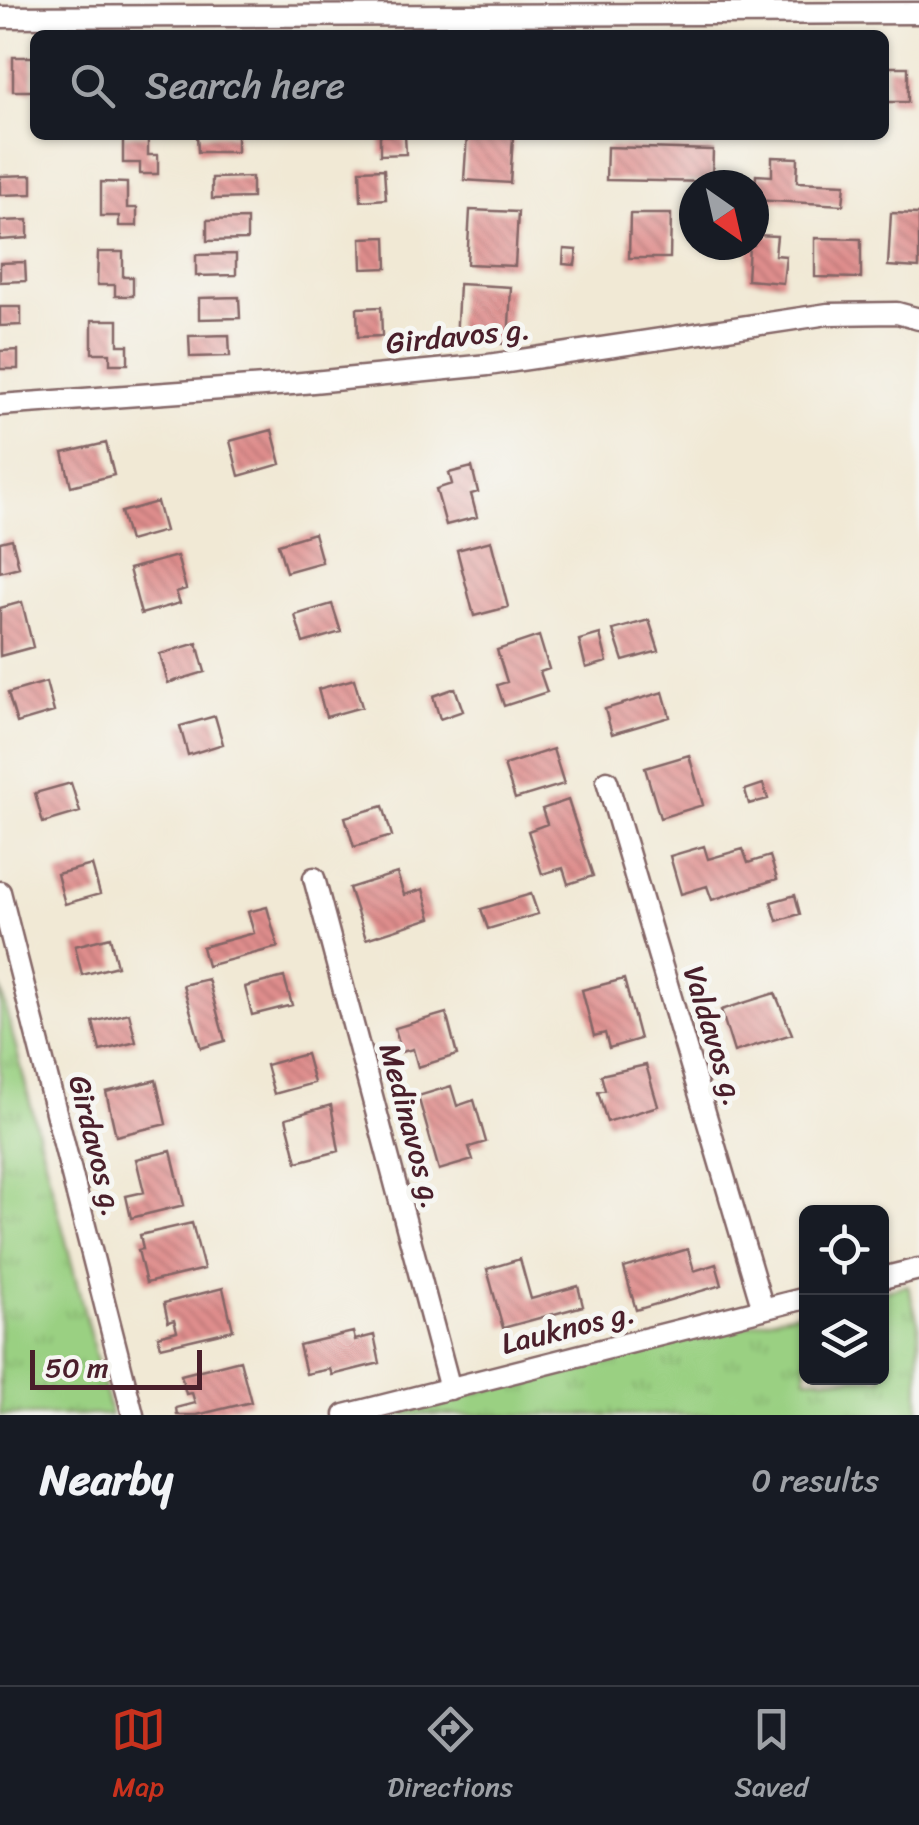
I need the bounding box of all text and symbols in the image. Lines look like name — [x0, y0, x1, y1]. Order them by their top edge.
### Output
search box — [30, 30, 889, 140]
text: Search here — [145, 52, 345, 119]
icon: search — [65, 58, 120, 113]
north arrow — [679, 170, 769, 260]
street label: Girdavos g. — [383, 302, 533, 370]
street label: Valdavos g. — [667, 959, 761, 1113]
street label: Medinavos g. — [363, 1037, 459, 1215]
street label: Girdavos g. — [52, 1069, 140, 1223]
map controls — [799, 1205, 889, 1385]
button: locate — [799, 1205, 889, 1295]
street label: Lauknos g. — [495, 1285, 641, 1371]
button: layers — [799, 1295, 889, 1385]
text: 50 m — [45, 1343, 109, 1392]
scale bar — [30, 1345, 202, 1390]
text: Nearby — [40, 1443, 173, 1517]
text: 0 results — [751, 1452, 879, 1509]
tab: Map — [111, 1702, 166, 1811]
tab: Directions — [387, 1702, 513, 1811]
tab: Saved — [734, 1702, 808, 1811]

